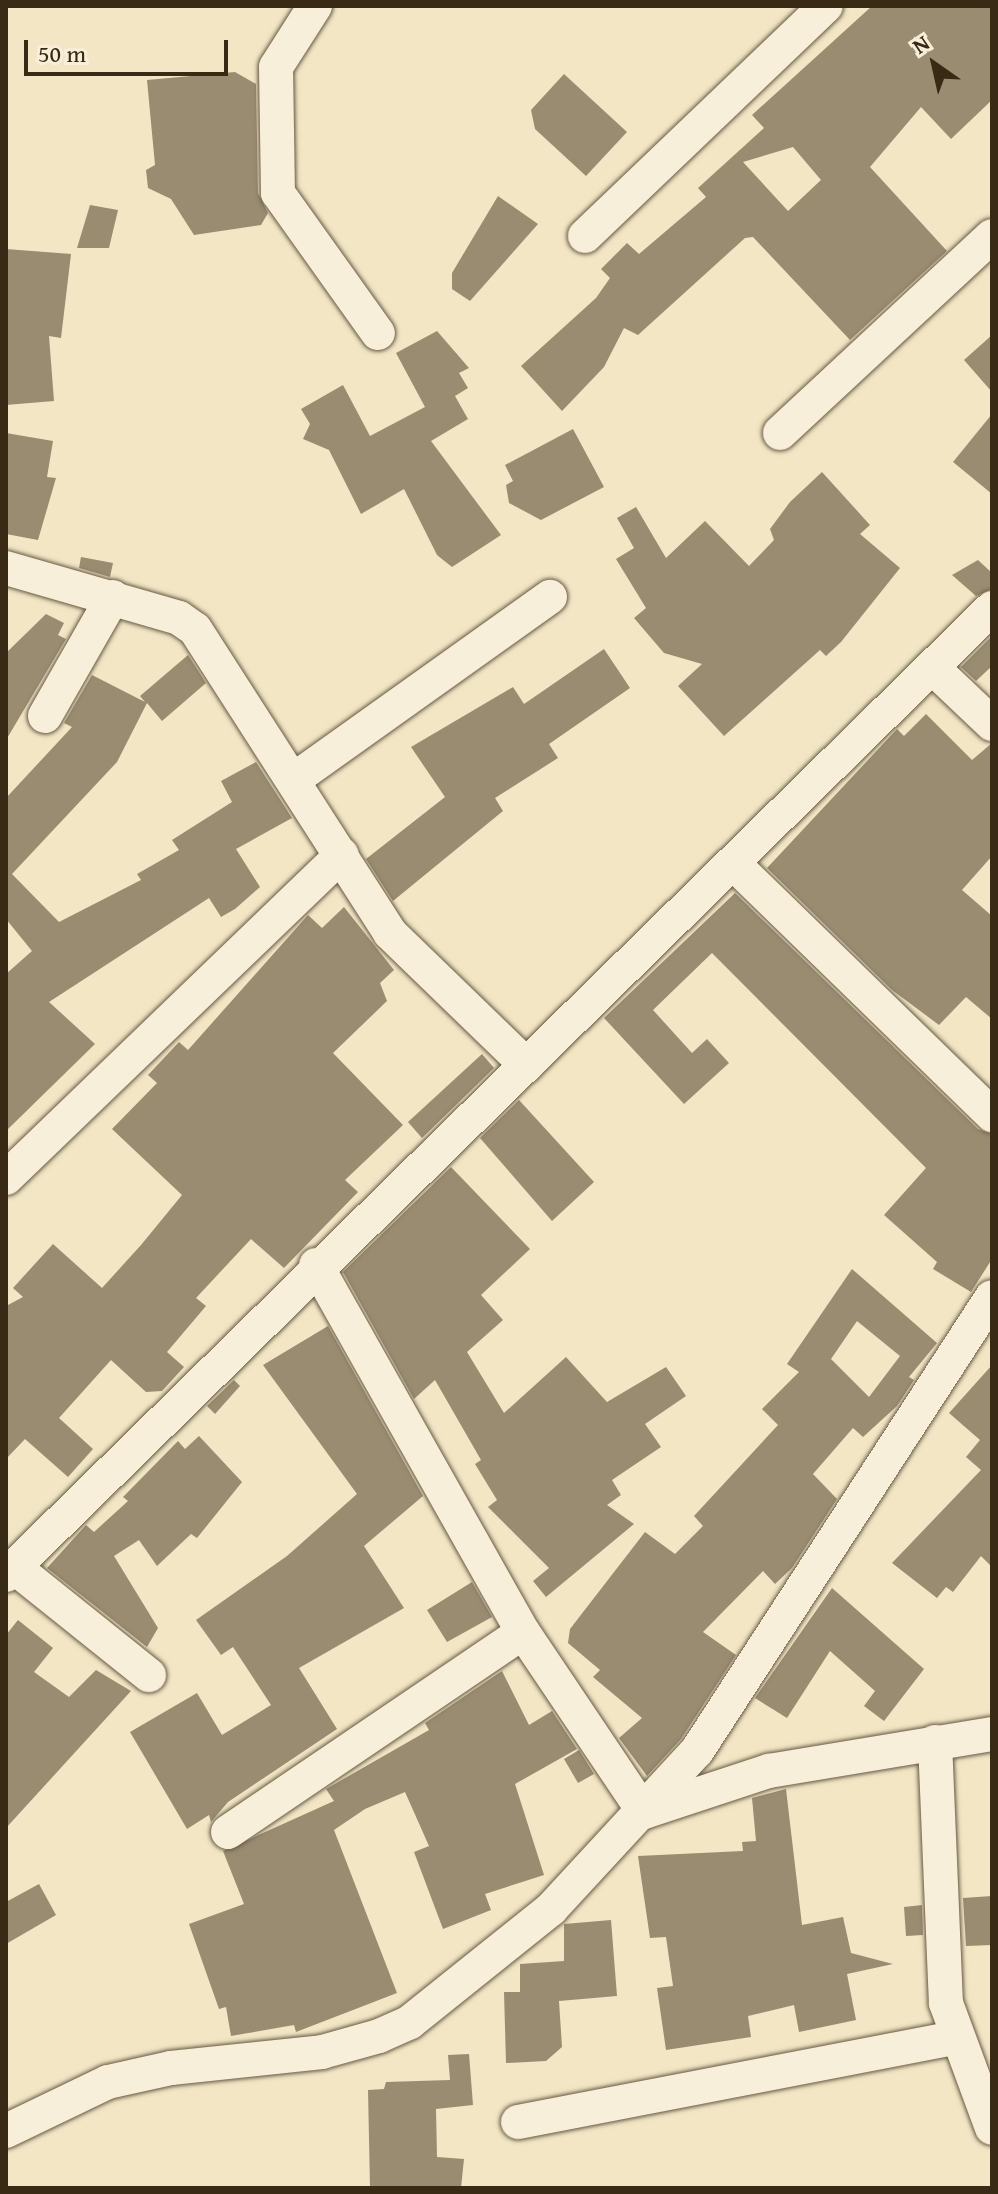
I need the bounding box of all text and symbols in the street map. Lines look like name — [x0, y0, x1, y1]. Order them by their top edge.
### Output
scale bar — [28, 24, 232, 74]
north arrow — [894, 24, 974, 104]
text: N — [906, 27, 936, 61]
text: 50 m — [38, 36, 86, 71]

